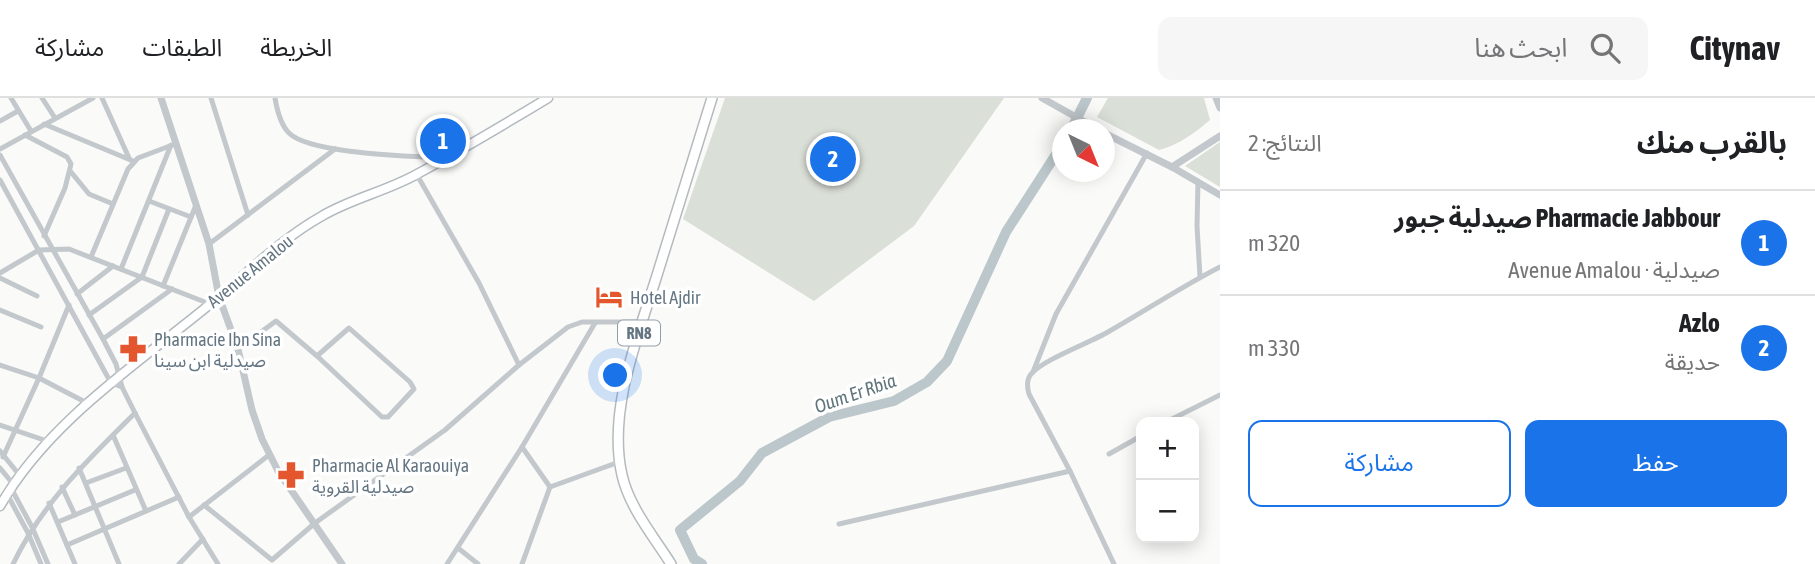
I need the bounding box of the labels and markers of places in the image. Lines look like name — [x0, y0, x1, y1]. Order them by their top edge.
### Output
pin: 1 — [420, 115, 466, 167]
pin: 2 — [810, 133, 856, 185]
hotel icon: Hotel Ajdir — [594, 282, 624, 312]
place label: Hotel Ajdir — [630, 287, 701, 308]
place label: Pharmacie Ibn Sina صيدلية ابن سينا — [154, 329, 281, 372]
pharmacy icon: Pharmacie Ibn Sina صيدلية ابن سينا — [118, 334, 148, 364]
place label: Pharmacie Al Karaouiya صيدلية القروية — [312, 455, 469, 498]
pharmacy icon: Pharmacie Al Karaouiya صيدلية القروية — [276, 460, 306, 490]

